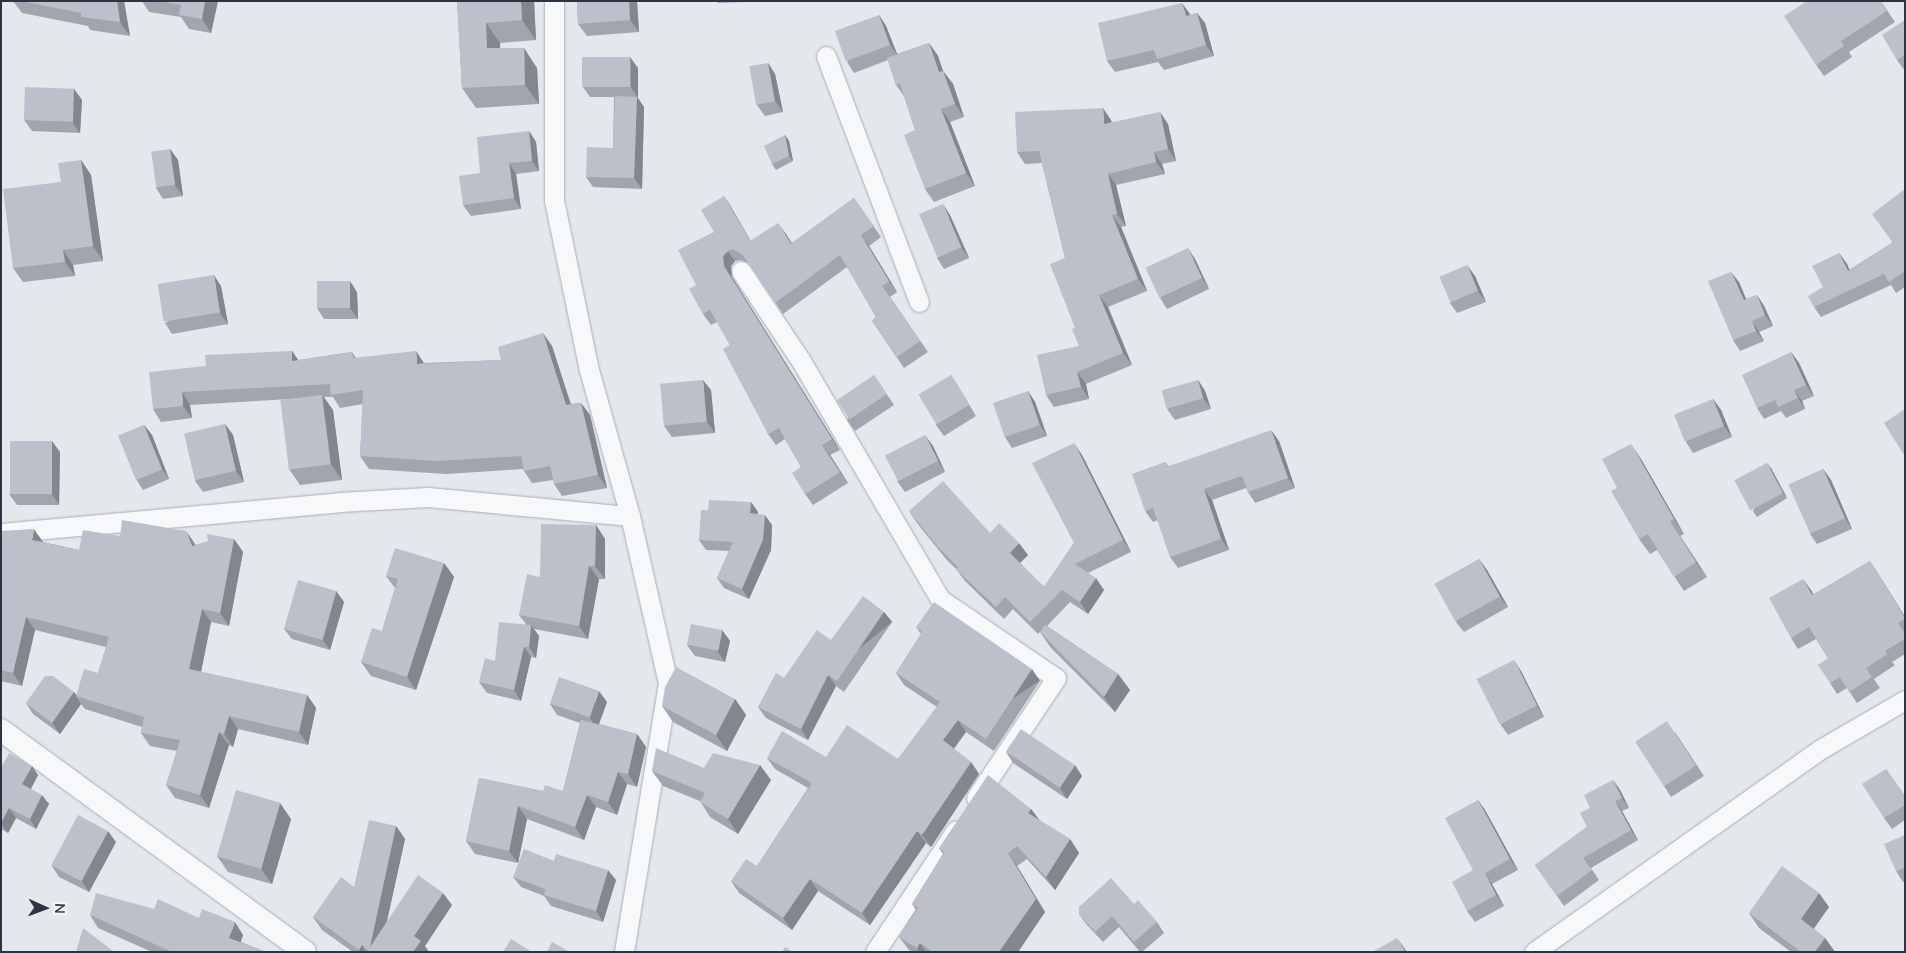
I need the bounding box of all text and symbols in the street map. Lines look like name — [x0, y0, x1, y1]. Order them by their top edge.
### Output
north arrow — [20, 883, 70, 933]
text: N — [51, 903, 69, 914]

